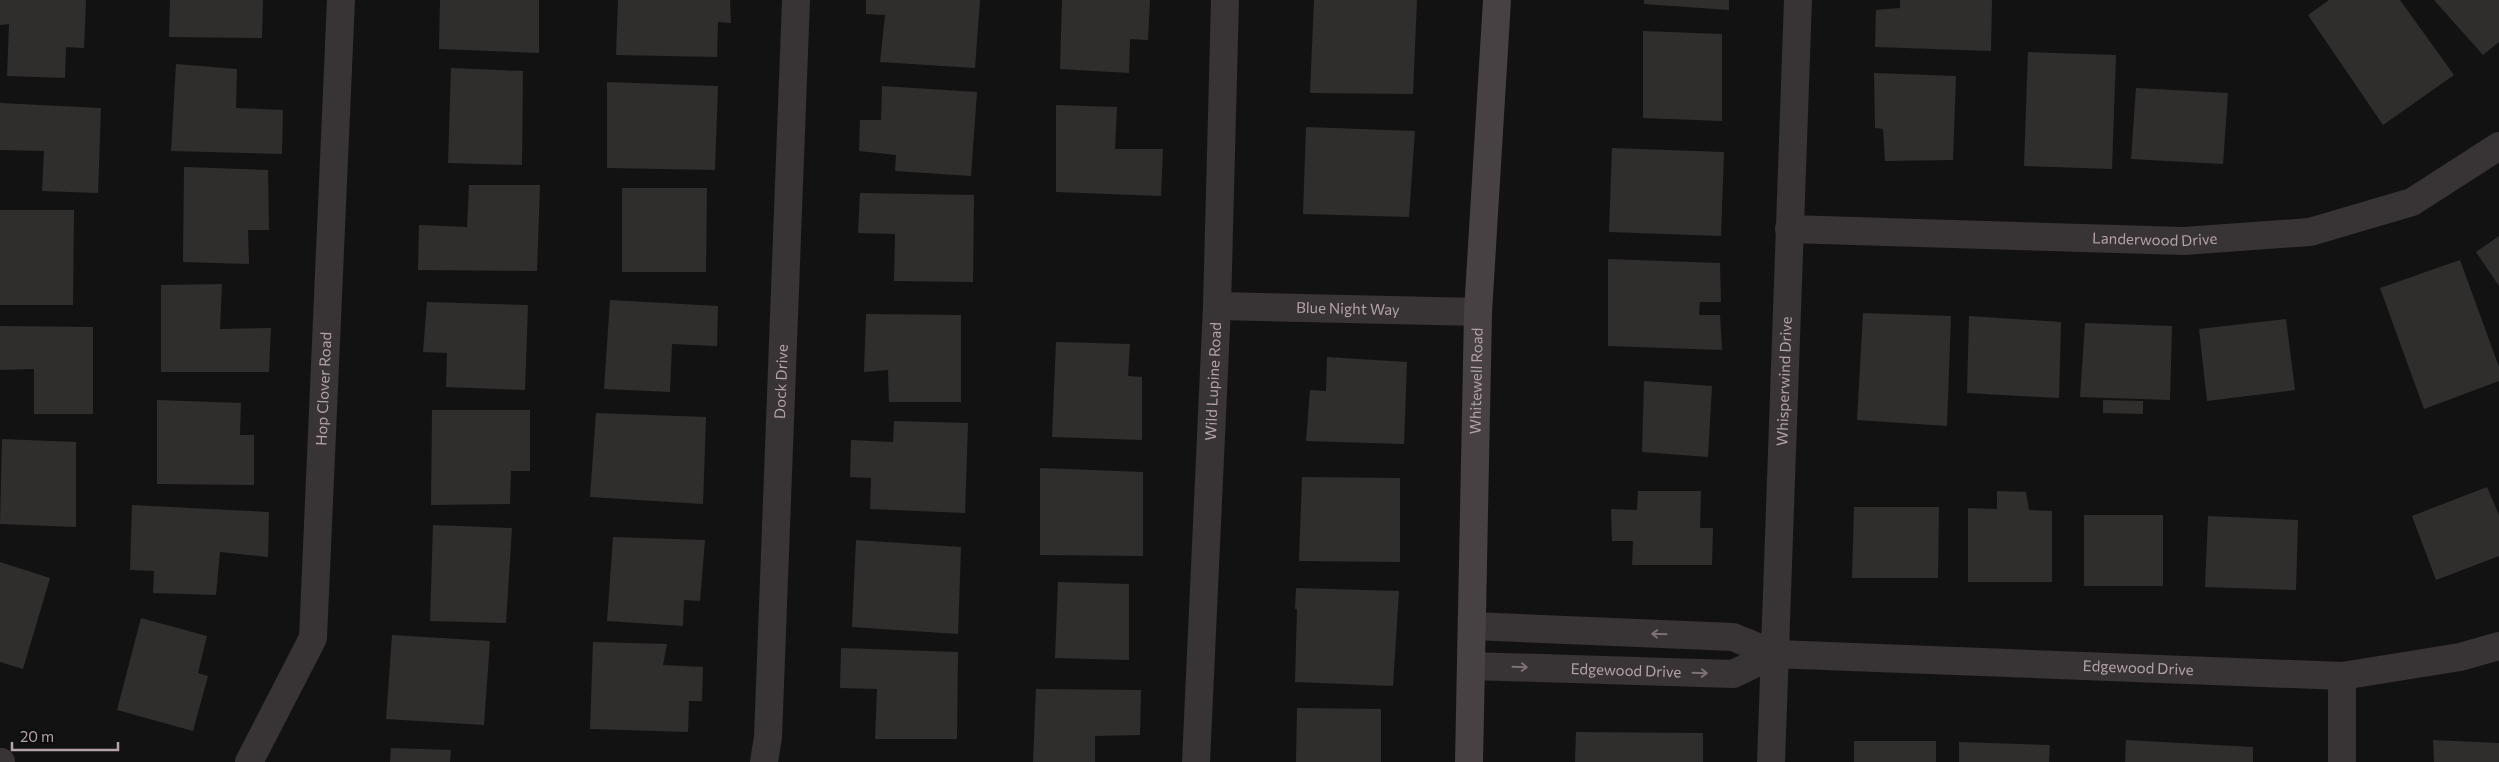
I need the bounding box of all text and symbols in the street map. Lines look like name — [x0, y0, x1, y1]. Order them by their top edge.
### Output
street label: Landerwood Drive — [2092, 228, 2218, 249]
street label: Blue Night Way — [1296, 298, 1400, 318]
street label: Whisperwind Drive — [1772, 316, 1795, 446]
street label: Wild Lupine Road — [1201, 322, 1224, 441]
street label: Whitewell Road — [1466, 327, 1486, 435]
street label: Hop Clover Road — [311, 331, 334, 446]
street label: Dock Drive — [770, 344, 791, 419]
one-way arrow — [1652, 629, 1668, 638]
street label: Edgewood Drive — [2083, 656, 2194, 678]
street label: Edgewood Drive — [1570, 659, 1682, 680]
one-way arrow — [1512, 663, 1528, 672]
one-way arrow — [1692, 669, 1708, 678]
scale bar — [12, 720, 119, 752]
text: 20 m — [20, 727, 54, 745]

